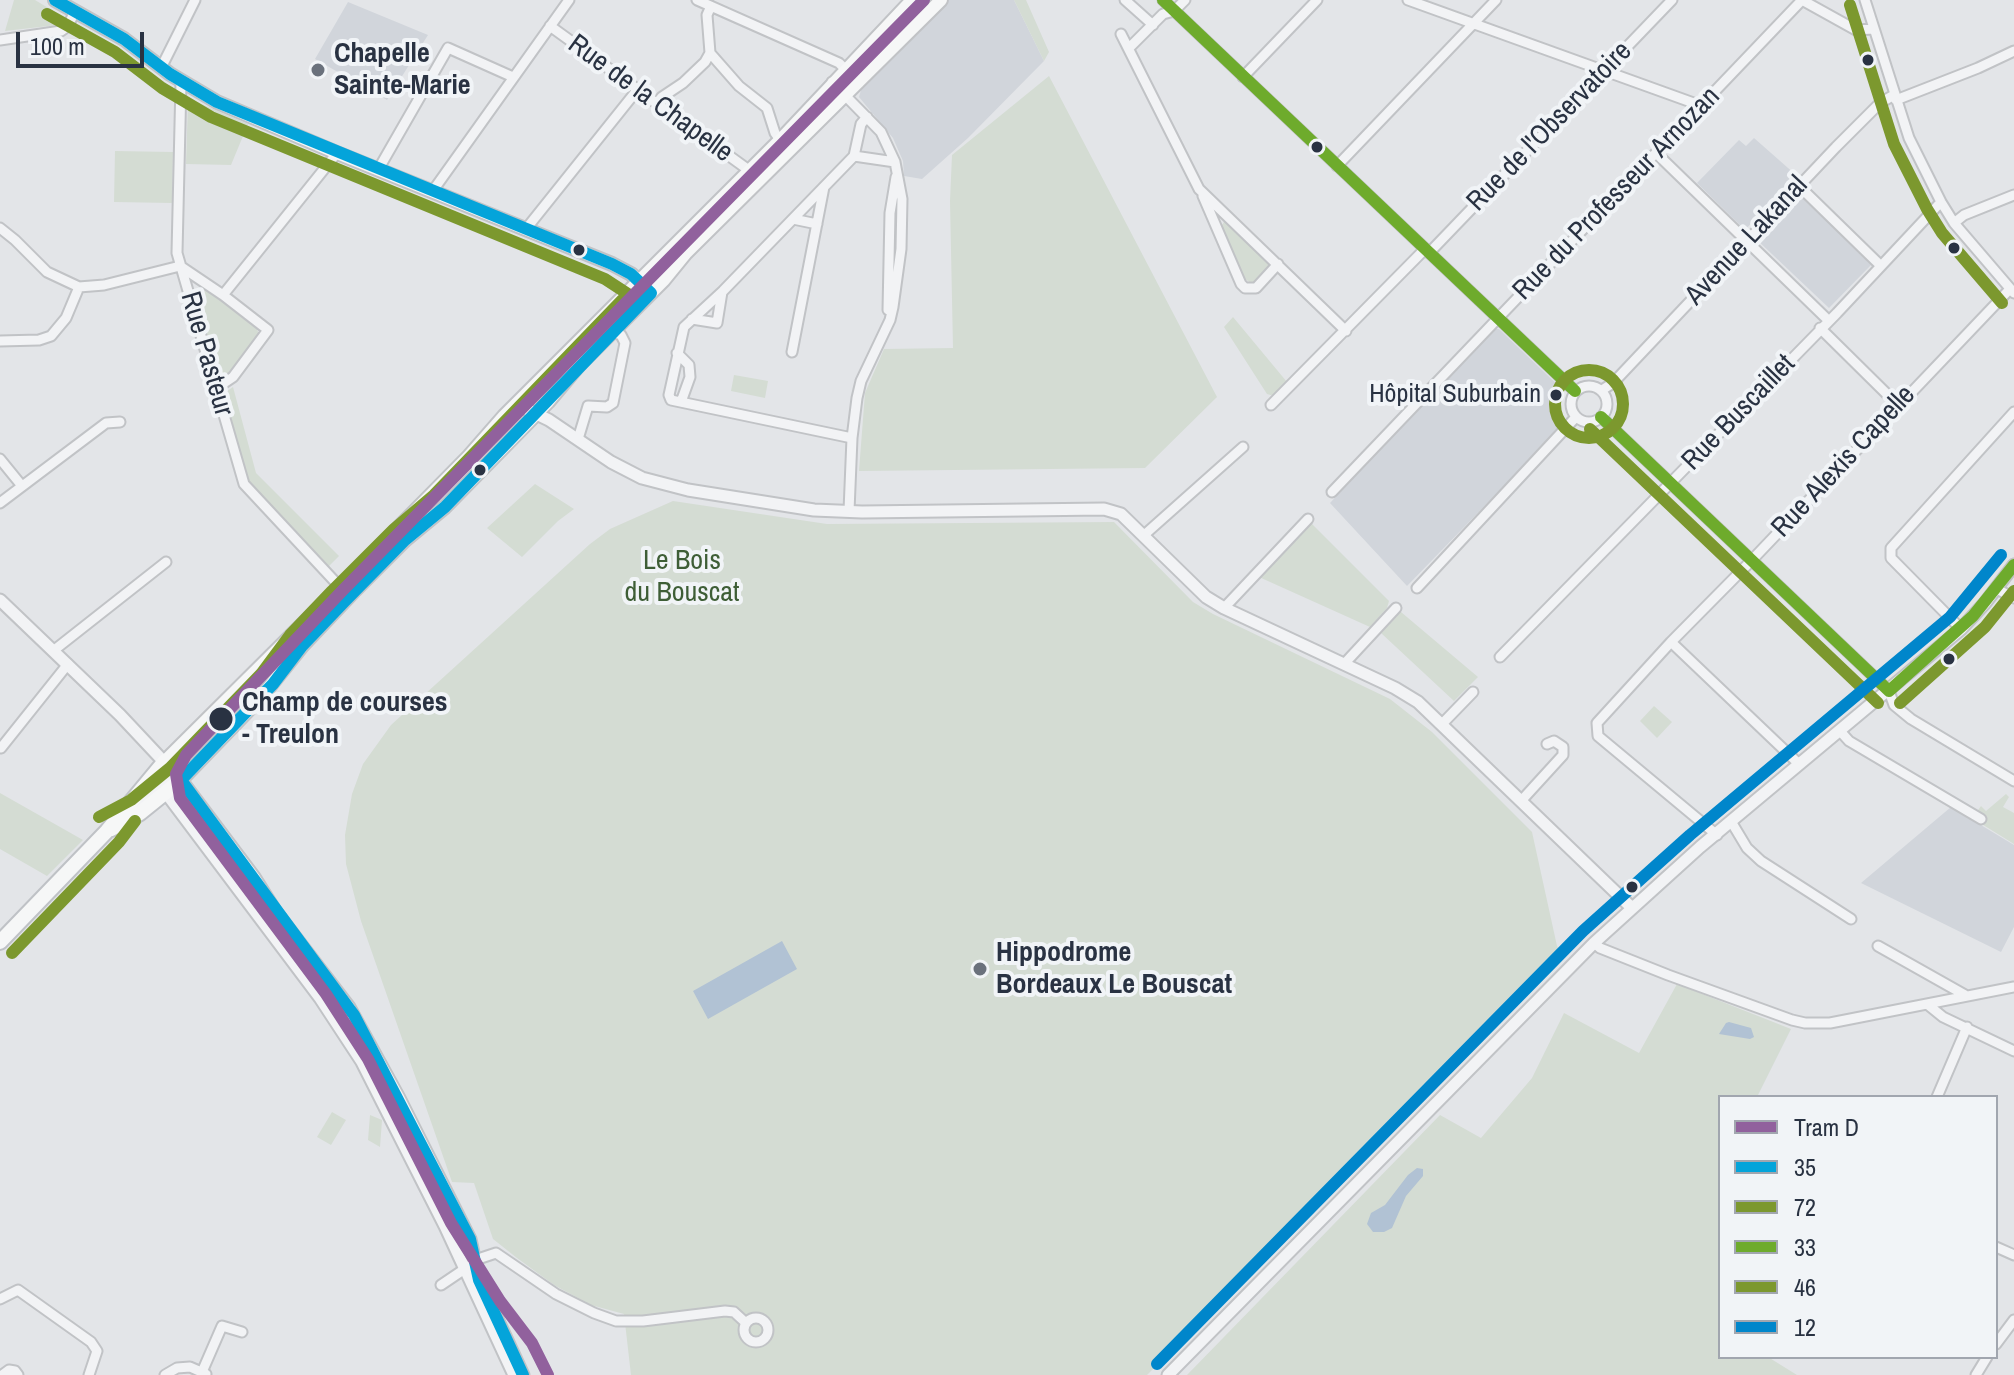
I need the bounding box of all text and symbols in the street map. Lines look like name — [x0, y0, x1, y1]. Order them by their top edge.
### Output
scale bar — [20, 16, 148, 66]
street label: Rue de la Chapelle — [561, 28, 739, 170]
text: 100 m — [30, 30, 85, 62]
street label: Rue de l'Observatoire — [1461, 35, 1639, 219]
place label: Chapelle Sainte-Marie — [334, 37, 471, 103]
unlabelled marker — [1860, 52, 1876, 68]
marker: Chapelle Sainte-Marie — [309, 61, 327, 79]
street label: Rue du Professeur Arnozan — [1507, 80, 1727, 308]
unlabelled marker — [1309, 139, 1325, 155]
street label: Avenue Lakanal — [1679, 169, 1815, 313]
unlabelled marker — [1946, 240, 1962, 256]
unlabelled marker — [571, 242, 587, 258]
street label: Rue Pasteur — [172, 288, 240, 420]
street label: Rue Buscaillet — [1675, 348, 1803, 478]
place label: Hôpital Suburbain — [1369, 379, 1541, 411]
street label: Rue Alexis Capelle — [1765, 379, 1923, 545]
marker: Hôpital Suburbain — [1548, 387, 1564, 403]
unlabelled marker — [472, 462, 488, 478]
park label: Le Bois du Bouscat — [625, 544, 739, 610]
unlabelled marker — [1941, 651, 1957, 667]
place label: Champ de courses - Treulon — [242, 686, 447, 752]
marker: Champ de courses - Treulon — [207, 705, 235, 733]
unlabelled marker — [1624, 879, 1640, 895]
place label: Hippodrome Bordeaux Le Bouscat — [996, 936, 1232, 1002]
marker: Hippodrome Bordeaux Le Bouscat — [971, 960, 989, 978]
legend — [1718, 1095, 1998, 1359]
text: Tram D — [1794, 1111, 1859, 1143]
text: 35 — [1794, 1151, 1816, 1183]
text: 72 — [1794, 1191, 1816, 1223]
text: 33 — [1794, 1231, 1816, 1263]
text: 46 — [1794, 1271, 1816, 1303]
text: 12 — [1794, 1311, 1816, 1343]

